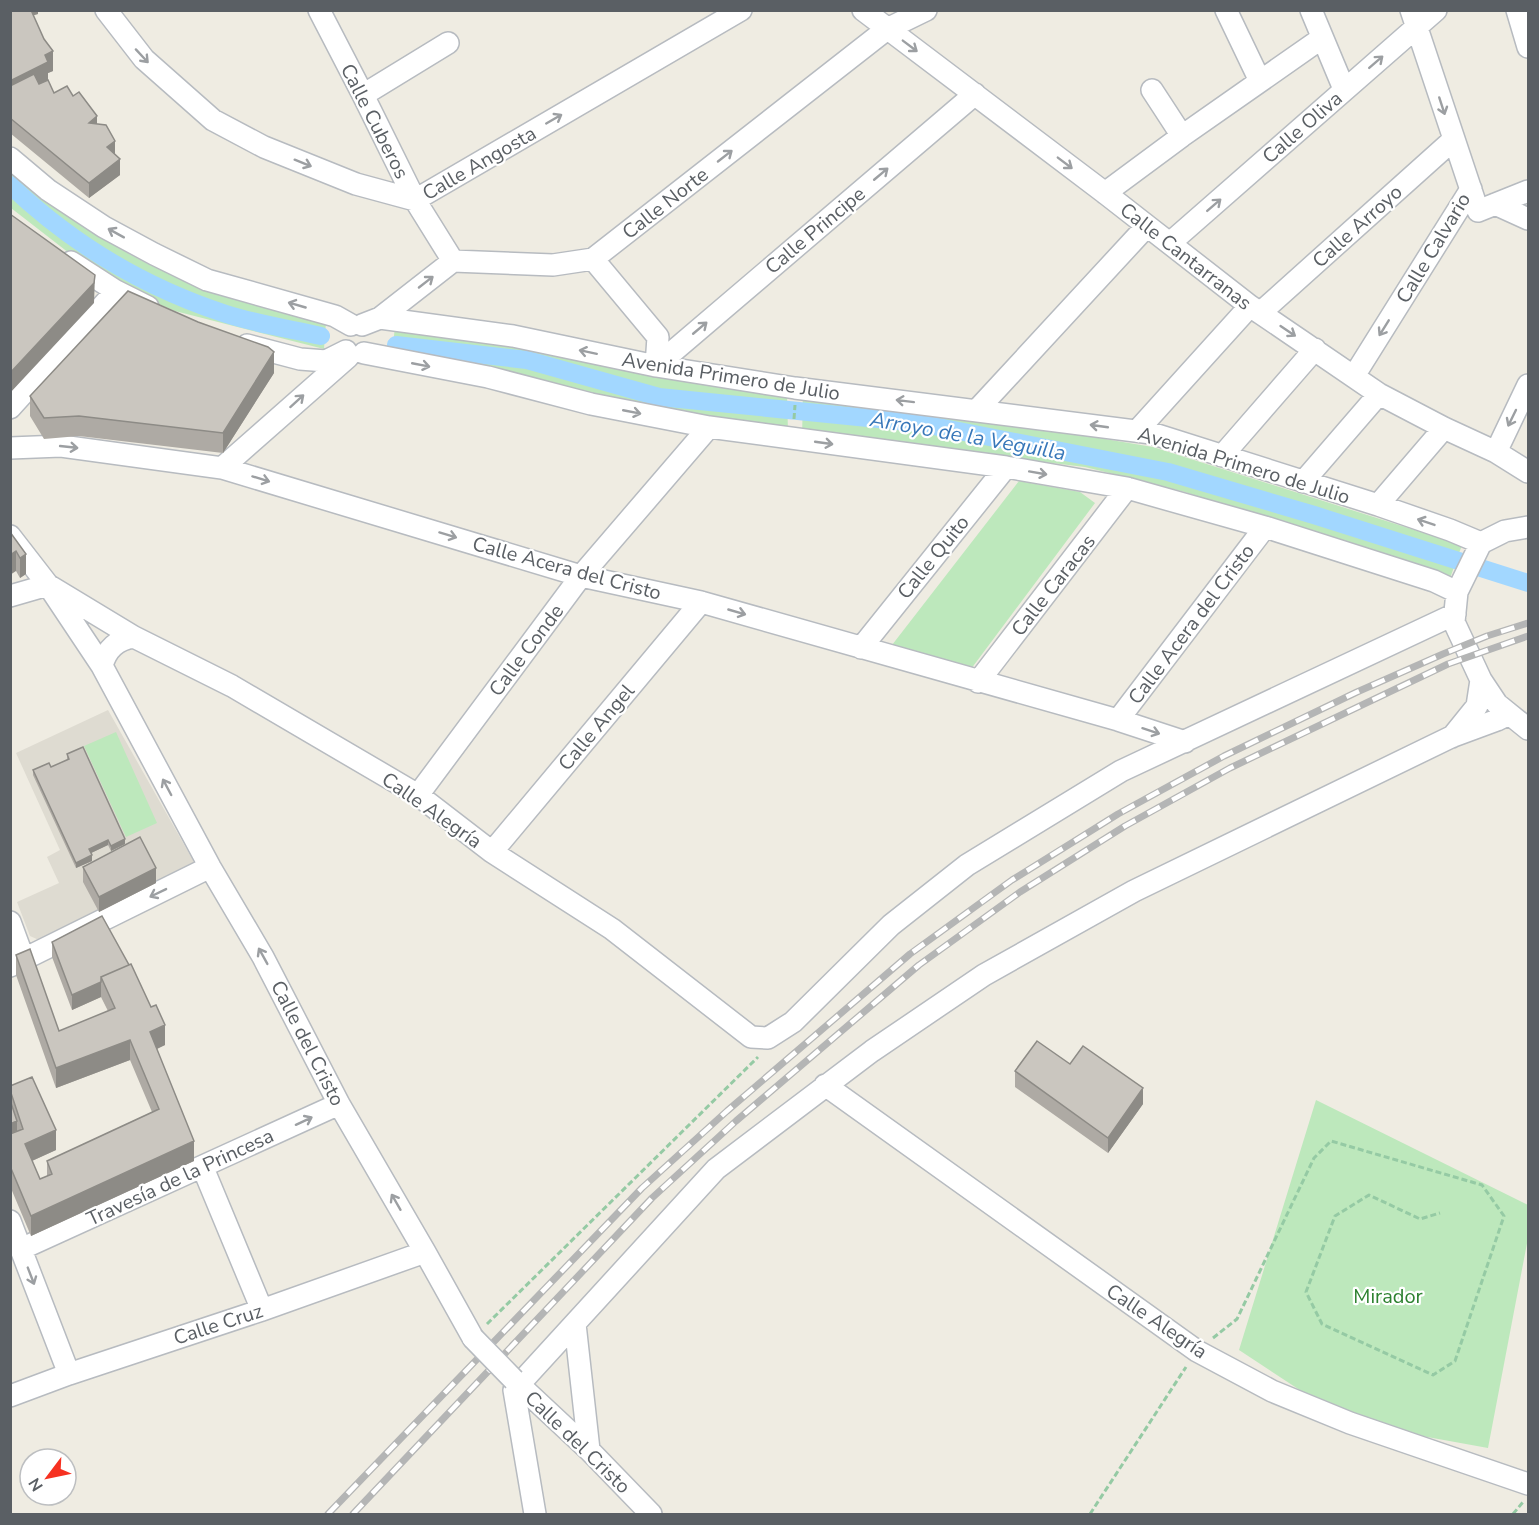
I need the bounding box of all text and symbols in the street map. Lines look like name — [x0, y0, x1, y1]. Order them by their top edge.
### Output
one-way arrow — [901, 39, 917, 52]
one-way arrow — [135, 48, 149, 63]
one-way arrow — [1368, 55, 1383, 69]
street label: Calle Cuberos — [334, 59, 415, 183]
street label: Calle Oliva — [1257, 85, 1348, 170]
one-way arrow — [1438, 96, 1449, 115]
one-way arrow — [545, 113, 562, 125]
street label: Calle Angosta — [417, 120, 541, 207]
one-way arrow — [717, 150, 733, 163]
one-way arrow — [1057, 157, 1073, 169]
one-way arrow — [293, 158, 312, 169]
street label: Calle Norte — [617, 161, 714, 246]
one-way arrow — [873, 168, 889, 181]
street label: Calle Arroyo — [1307, 179, 1408, 274]
street label: Calle Principe — [760, 180, 871, 280]
street label: Calle Calvario — [1390, 188, 1477, 308]
street label: Calle Cantarranas — [1114, 196, 1257, 316]
one-way arrow — [1206, 198, 1221, 212]
one-way arrow — [108, 227, 125, 239]
one-way arrow — [418, 276, 434, 289]
one-way arrow — [287, 299, 306, 310]
one-way arrow — [1378, 319, 1390, 336]
one-way arrow — [692, 321, 707, 335]
one-way arrow — [1279, 325, 1295, 337]
one-way arrow — [579, 345, 598, 357]
street label: Avenida Primero de Julio — [620, 346, 842, 407]
one-way arrow — [411, 360, 431, 371]
one-way arrow — [290, 394, 305, 408]
one-way arrow — [896, 396, 916, 407]
water label: Arroyo de la Veguilla — [867, 405, 1068, 467]
one-way arrow — [622, 407, 641, 418]
one-way arrow — [1506, 409, 1518, 427]
street label: Avenida Primero de Julio — [1135, 420, 1353, 511]
one-way arrow — [1089, 421, 1109, 432]
one-way arrow — [814, 437, 834, 448]
one-way arrow — [58, 442, 78, 453]
one-way arrow — [1028, 467, 1048, 478]
one-way arrow — [251, 474, 270, 485]
street label: Calle Quito — [891, 510, 975, 605]
one-way arrow — [1418, 515, 1436, 526]
street label: Calle Caracas — [1005, 529, 1102, 642]
one-way arrow — [438, 530, 457, 541]
street label: Calle Acera del Cristo — [469, 530, 664, 607]
street label: Calle Acera del Cristo — [1122, 539, 1261, 710]
street label: Calle Conde — [483, 599, 570, 702]
one-way arrow — [727, 607, 746, 619]
street label: Calle Angel — [552, 678, 641, 776]
one-way arrow — [1141, 726, 1160, 737]
street label: Calle Alegría — [376, 766, 487, 855]
one-way arrow — [161, 778, 172, 796]
one-way arrow — [149, 888, 167, 900]
one-way arrow — [257, 948, 268, 966]
street label: Calle del Cristo — [264, 976, 351, 1111]
one-way arrow — [294, 1114, 312, 1126]
street label: Travesía de la Princesa — [82, 1122, 278, 1233]
one-way arrow — [389, 1193, 401, 1210]
one-way arrow — [27, 1266, 38, 1285]
street label: Calle Alegría — [1101, 1278, 1213, 1365]
park label: Mirador — [1353, 1283, 1423, 1310]
street label: Calle Cruz — [170, 1297, 266, 1352]
street label: Calle del Cristo — [519, 1385, 636, 1500]
north arrow — [18, 1447, 78, 1507]
text: N — [24, 1474, 49, 1495]

